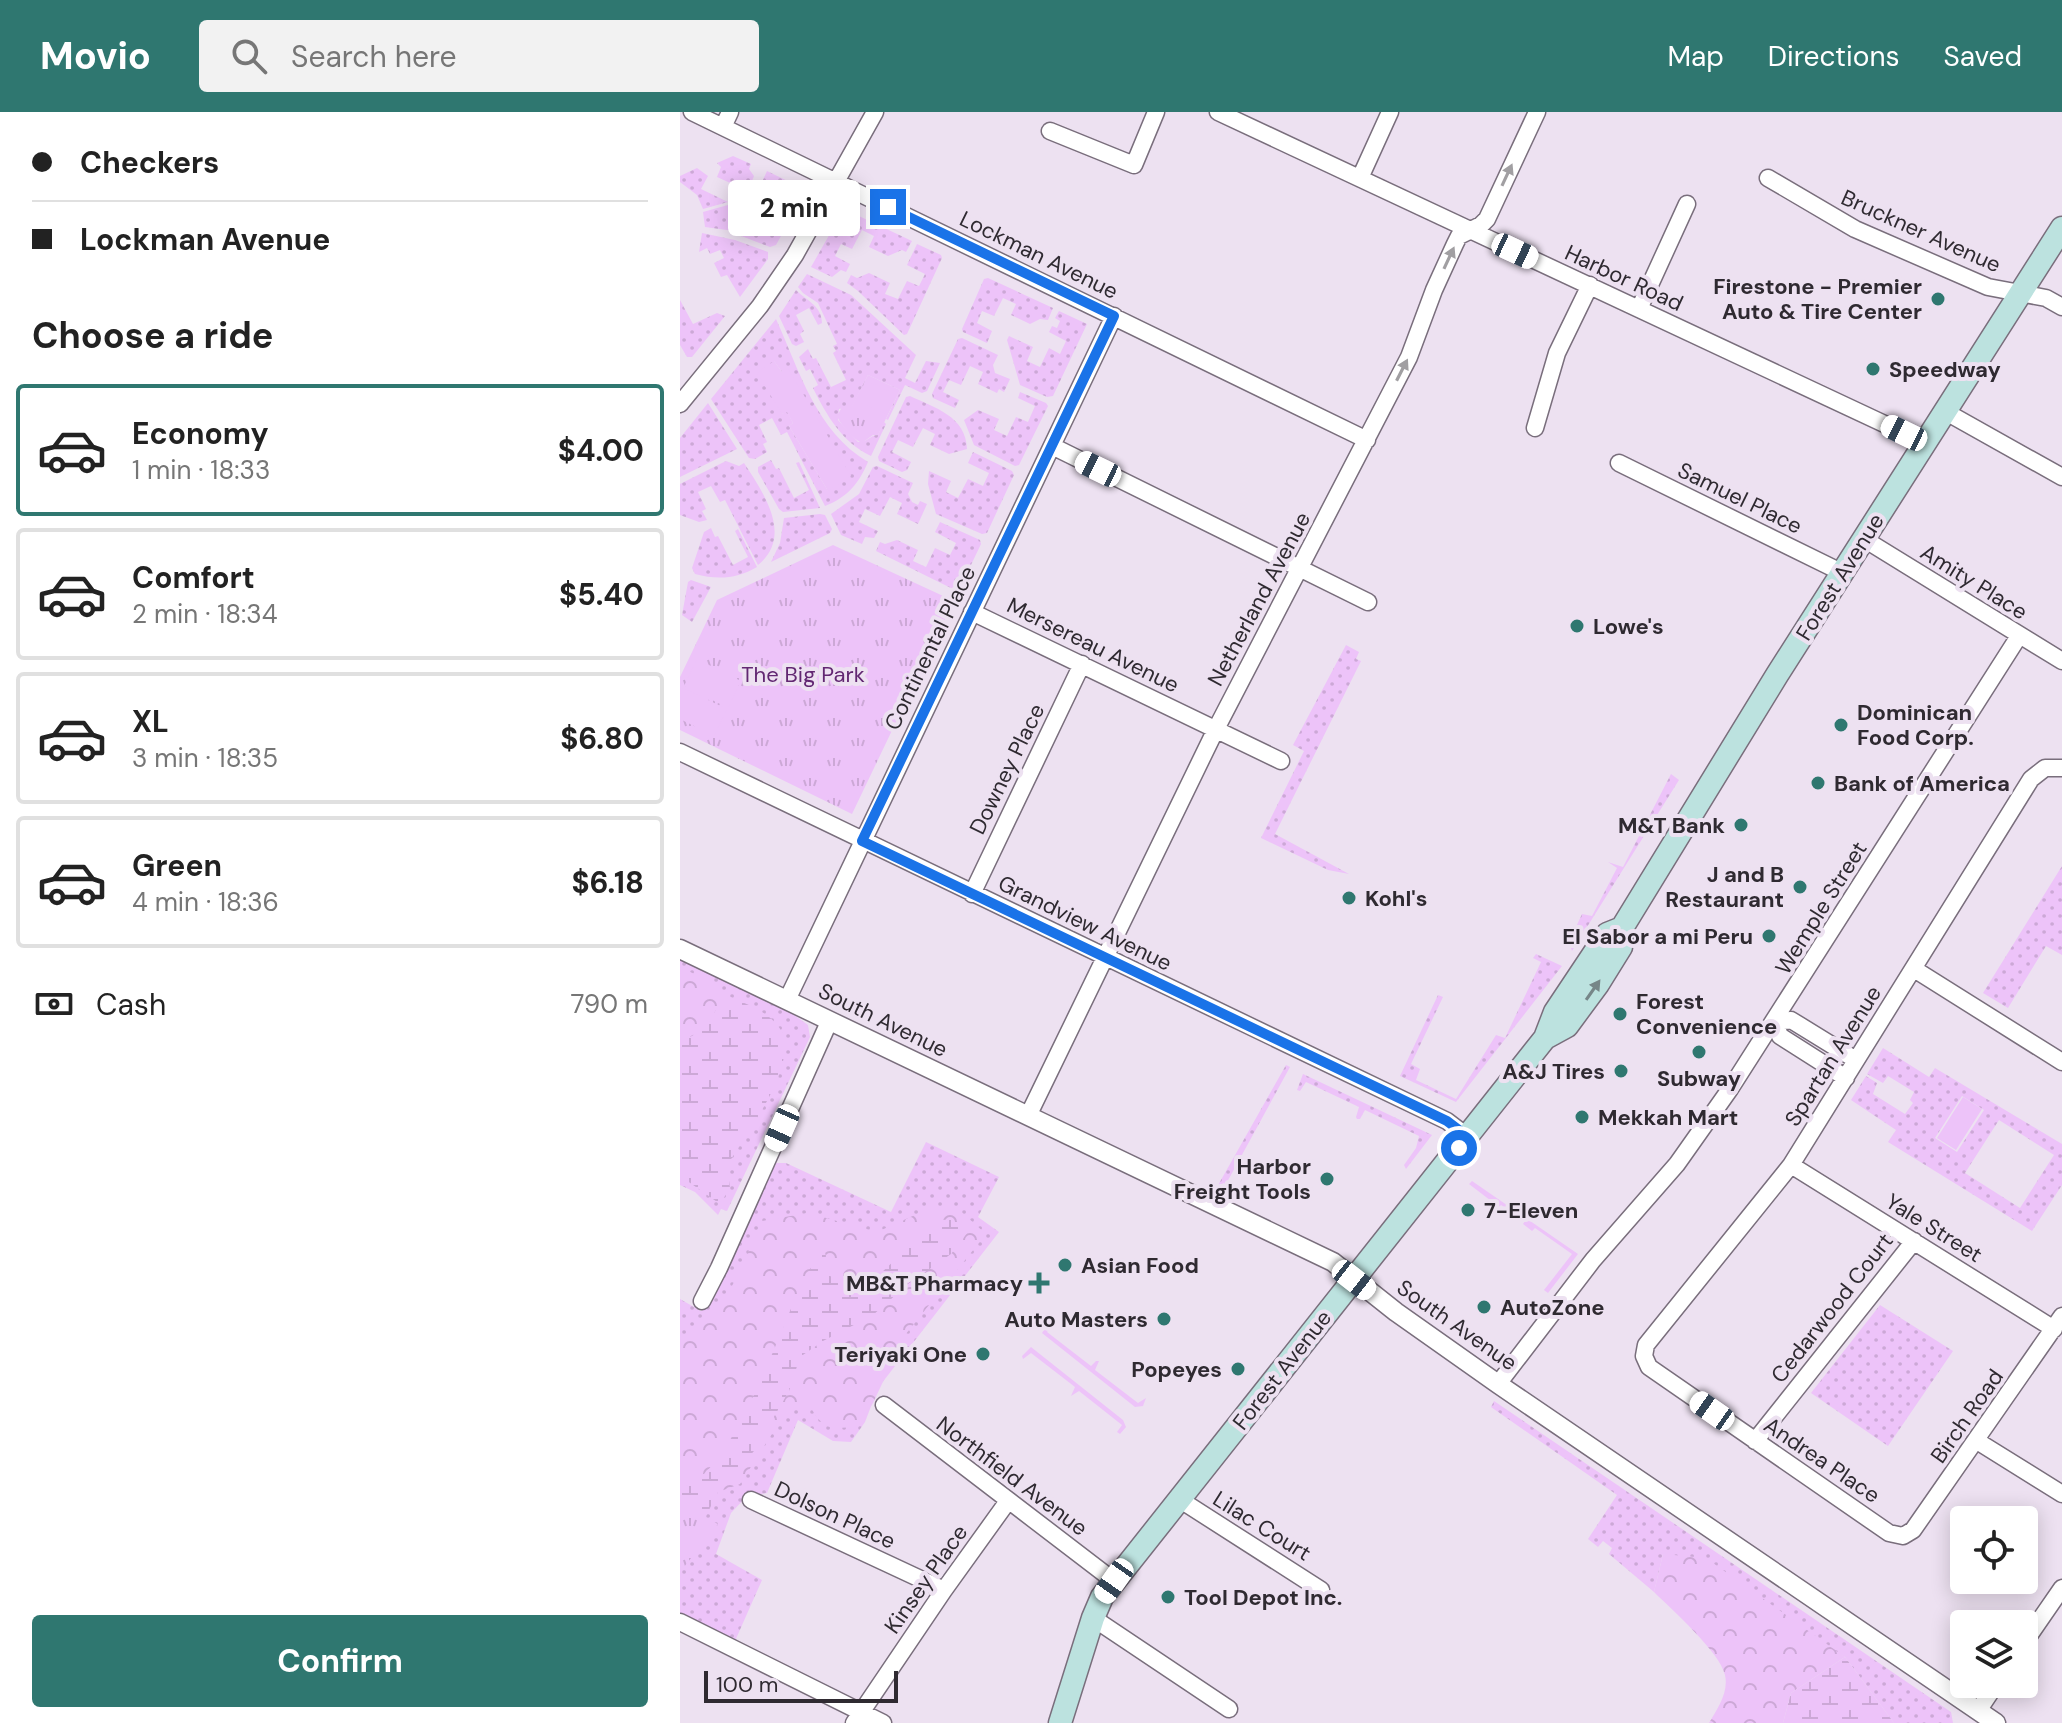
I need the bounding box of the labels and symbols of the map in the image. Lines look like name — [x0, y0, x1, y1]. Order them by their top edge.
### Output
one-way arrow — [1500, 164, 1514, 187]
callout: 2 min — [728, 179, 860, 235]
street label: Bruckner Avenue — [1837, 183, 2005, 279]
route end — [870, 189, 906, 225]
street label: Lockman Avenue — [955, 204, 1123, 306]
car — [1488, 230, 1542, 272]
street label: Harbor Road — [1560, 238, 1688, 318]
one-way arrow — [1442, 246, 1456, 269]
place label: Firestone - Premier Auto & Tire Center — [1713, 272, 1922, 326]
marker: Firestone - Premier Auto & Tire Center — [1929, 290, 1947, 308]
place label: Speedway — [1889, 355, 2001, 384]
one-way arrow — [1396, 359, 1409, 382]
marker: Speedway — [1864, 360, 1882, 378]
car — [1877, 412, 1931, 454]
car — [1071, 448, 1125, 490]
street label: Samuel Place — [1673, 455, 1807, 541]
street label: Netherland Avenue — [1201, 507, 1317, 691]
street label: Forest Avenue — [1789, 508, 1891, 646]
street label: Amity Place — [1915, 538, 2033, 626]
street label: Continental Place — [878, 561, 982, 735]
street label: Mersereau Avenue — [1002, 591, 1184, 699]
place label: Lowe's — [1593, 612, 1664, 641]
marker: Lowe's — [1568, 617, 1586, 635]
park label: The Big Park — [741, 660, 865, 689]
place label: Dominican Food Corp. — [1857, 698, 1974, 752]
street label: Downey Place — [963, 699, 1051, 839]
marker: Dominican Food Corp. — [1832, 716, 1850, 734]
place label: Bank of America — [1834, 769, 2010, 798]
marker: Bank of America — [1809, 774, 1827, 792]
place label: M&T Bank — [1618, 811, 1725, 840]
marker: M&T Bank — [1732, 816, 1750, 834]
street label: Wemple Street — [1769, 836, 1873, 980]
place label: J and B Restaurant — [1665, 860, 1784, 914]
street label: Grandview Avenue — [993, 868, 1177, 978]
marker: J and B Restaurant — [1791, 878, 1809, 896]
place label: Kohl's — [1365, 884, 1427, 913]
marker: Kohl's — [1340, 889, 1358, 907]
place label: El Sabor a mi Peru — [1562, 922, 1753, 951]
marker: El Sabor a mi Peru — [1760, 927, 1778, 945]
street label: South Avenue — [814, 976, 952, 1064]
one-way arrow — [1585, 979, 1601, 1001]
street label: Spartan Avenue — [1778, 980, 1888, 1132]
place label: Forest Convenience — [1636, 987, 1777, 1041]
marker: Forest Convenience — [1611, 1005, 1629, 1023]
marker: Subway — [1690, 1043, 1708, 1061]
place label: A&J Tires — [1502, 1057, 1605, 1086]
marker: A&J Tires — [1612, 1062, 1630, 1080]
place label: Subway — [1657, 1064, 1741, 1093]
car — [761, 1101, 803, 1155]
place label: Mekkah Mart — [1598, 1103, 1738, 1132]
marker: Mekkah Mart — [1573, 1108, 1591, 1126]
route start — [1441, 1130, 1477, 1166]
place label: Harbor Freight Tools — [1174, 1152, 1311, 1206]
marker: Harbor Freight Tools — [1318, 1170, 1336, 1188]
street label: Yale Street — [1880, 1187, 1988, 1269]
place label: 7-Eleven — [1484, 1196, 1578, 1225]
marker: 7-Eleven — [1459, 1201, 1477, 1219]
street label: Cedarwood Court — [1764, 1227, 1900, 1389]
place label: Asian Food — [1081, 1251, 1199, 1280]
marker: Asian Food — [1056, 1256, 1074, 1274]
car — [1328, 1256, 1380, 1304]
place label: MB&T Pharmacy — [846, 1269, 1023, 1298]
street label: South Avenue — [1391, 1273, 1523, 1377]
marker: MB&T Pharmacy — [1030, 1274, 1048, 1292]
place label: AutoZone — [1500, 1293, 1605, 1322]
marker: AutoZone — [1475, 1298, 1493, 1316]
street label: Forest Avenue — [1226, 1304, 1338, 1436]
place label: Auto Masters — [1004, 1305, 1148, 1334]
marker: Auto Masters — [1155, 1310, 1173, 1328]
place label: Teriyaki One — [834, 1340, 967, 1369]
marker: Teriyaki One — [974, 1345, 992, 1363]
place label: Popeyes — [1131, 1355, 1222, 1384]
marker: Popeyes — [1229, 1360, 1247, 1378]
street label: Birch Road — [1924, 1363, 2010, 1469]
car — [1685, 1387, 1739, 1435]
street label: Northfield Avenue — [931, 1410, 1093, 1542]
street label: Andrea Place — [1758, 1411, 1886, 1509]
street label: Dolson Place — [770, 1474, 900, 1556]
street label: Lilac Court — [1208, 1484, 1316, 1568]
street label: Kinsey Place — [878, 1519, 974, 1639]
car — [1090, 1554, 1138, 1608]
place label: Tool Depot Inc. — [1184, 1583, 1342, 1612]
marker: Tool Depot Inc. — [1159, 1588, 1177, 1606]
scale bar — [704, 1667, 898, 1703]

